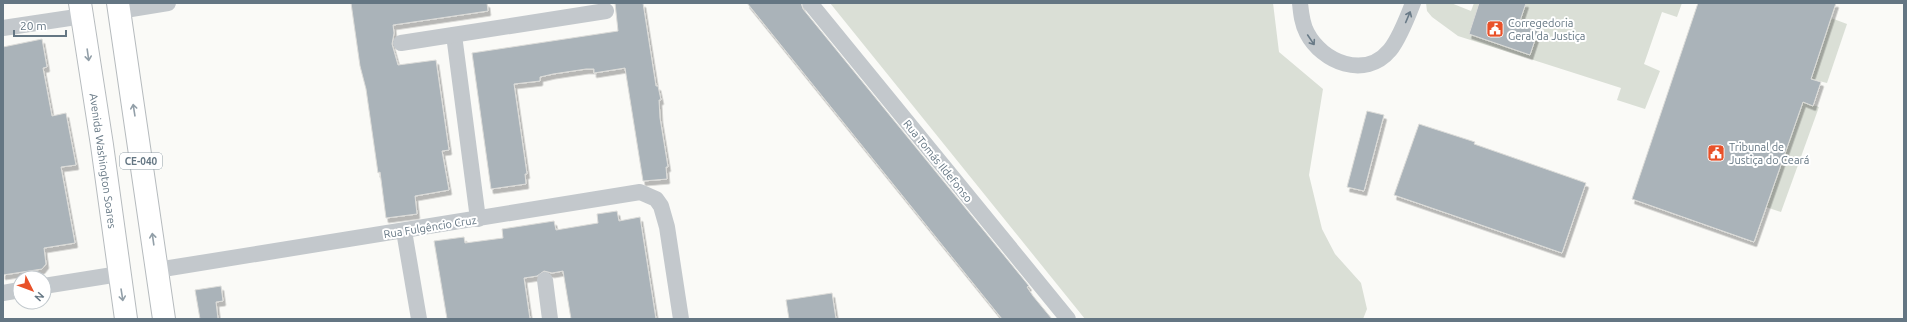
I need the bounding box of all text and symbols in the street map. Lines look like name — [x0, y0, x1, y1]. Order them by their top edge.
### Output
one-way arrow — [1404, 11, 1412, 23]
scale bar — [14, 12, 66, 38]
place label: Corregedoria Geral da Justiça — [1508, 17, 1585, 42]
text: 20 m — [20, 19, 47, 32]
public building icon: Corregedoria Geral da Justiça — [1485, 19, 1505, 39]
one-way arrow — [1307, 34, 1315, 45]
one-way arrow — [85, 48, 93, 61]
street label: Avenida Washington Soares — [88, 93, 118, 230]
one-way arrow — [130, 104, 138, 117]
street label: Rua Tomás Ildefonso — [901, 118, 975, 204]
place label: Tribunal de Justiça do Ceará — [1729, 141, 1809, 166]
public building icon: Tribunal de Justiça do Ceará — [1706, 143, 1726, 163]
road number: CE-040 — [120, 153, 162, 169]
street label: Rua Fulgêncio Cruz — [383, 214, 477, 240]
one-way arrow — [149, 233, 157, 246]
north arrow — [12, 270, 52, 310]
one-way arrow — [118, 288, 126, 301]
text: N — [32, 290, 47, 304]

